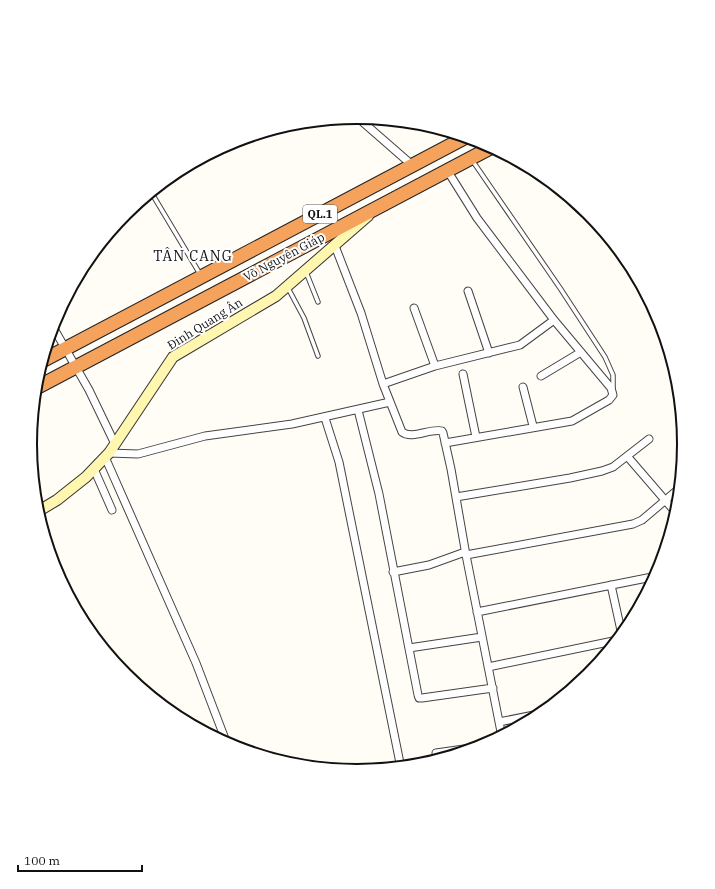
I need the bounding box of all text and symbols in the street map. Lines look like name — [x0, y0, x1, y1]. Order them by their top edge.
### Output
road number: QL.1 — [303, 205, 337, 223]
street label: Võ Nguyên Giáp — [241, 229, 327, 284]
district label: TÂN CANG — [153, 247, 233, 265]
street label: Đinh Quang Ân — [164, 294, 245, 353]
scale bar — [18, 847, 142, 873]
text: 100 m — [24, 853, 60, 868]

